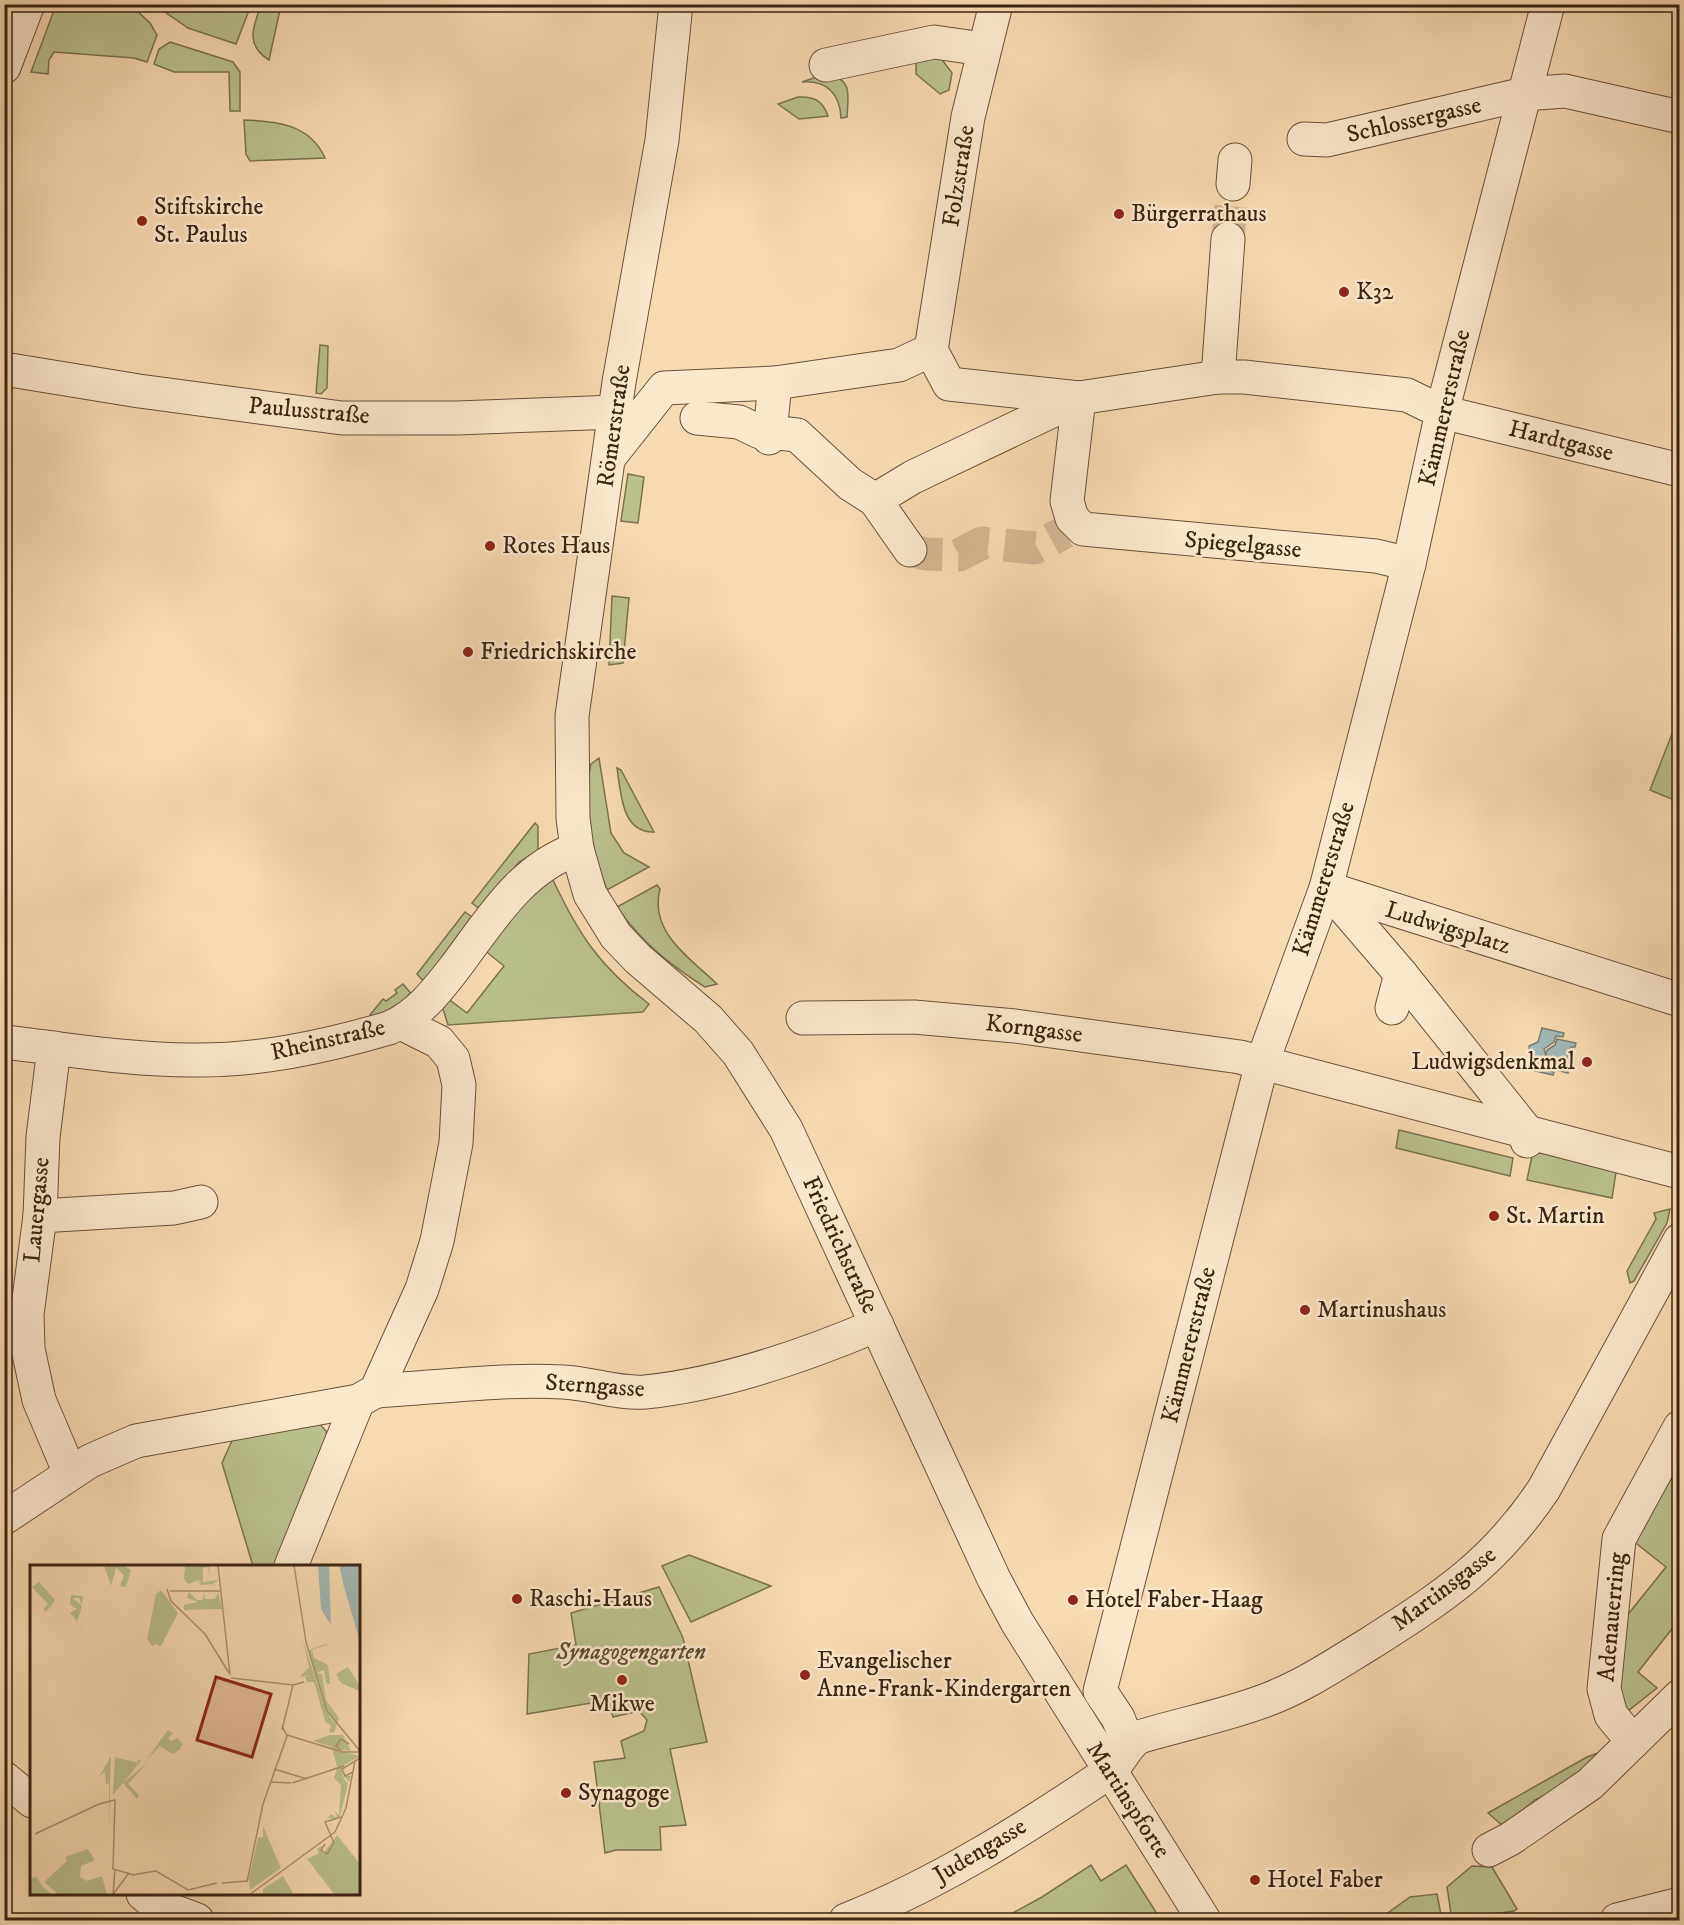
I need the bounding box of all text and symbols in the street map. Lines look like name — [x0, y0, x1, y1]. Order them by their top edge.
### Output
street label: Schlossergasse — [1344, 90, 1484, 150]
street label: Folzstraße — [936, 123, 982, 229]
place label: Stiftskirche St. Paulus — [154, 192, 264, 250]
place label: Bürgerrathaus — [1131, 199, 1266, 229]
marker: Bürgerrathaus — [1112, 207, 1126, 221]
marker: Stiftskirche St. Paulus — [135, 214, 149, 228]
place label: K32 — [1356, 277, 1394, 307]
marker: K32 — [1337, 285, 1351, 299]
street label: Kämmererstraße — [1412, 327, 1478, 489]
street label: Römerstraße — [591, 363, 637, 489]
street label: Paulusstraße — [247, 391, 371, 431]
street label: Hardtgasse — [1506, 414, 1616, 468]
street label: Spiegelgasse — [1183, 525, 1303, 565]
place label: Rotes Haus — [502, 531, 610, 561]
marker: Rotes Haus — [483, 539, 497, 553]
place label: Friedrichskirche — [480, 637, 636, 667]
marker: Friedrichskirche — [461, 645, 475, 659]
street label: Kämmererstraße — [1286, 798, 1362, 960]
street label: Ludwigsplatz — [1382, 895, 1515, 961]
street label: Korngasse — [984, 1008, 1084, 1050]
street label: Rheinstraße — [268, 1012, 388, 1068]
place label: Ludwigsdenkmal — [1411, 1047, 1576, 1077]
marker: Ludwigsdenkmal — [1580, 1055, 1594, 1069]
street label: Lauergasse — [17, 1156, 57, 1264]
street label: Friedrichstraße — [795, 1172, 885, 1318]
place label: St. Martin — [1506, 1201, 1605, 1231]
marker: St. Martin — [1487, 1209, 1501, 1223]
street label: Kämmererstraße — [1155, 1264, 1223, 1426]
place label: Martinushaus — [1317, 1295, 1446, 1325]
marker: Martinushaus — [1298, 1303, 1312, 1317]
street label: Sterngasse — [544, 1368, 646, 1404]
street label: Martinsgasse — [1386, 1540, 1502, 1638]
street label: Adenauerring — [1591, 1551, 1633, 1683]
inset map — [30, 1565, 360, 1895]
place label: Raschi-Haus — [529, 1584, 652, 1614]
place label: Hotel Faber-Haag — [1085, 1585, 1263, 1615]
marker: Raschi-Haus — [510, 1592, 524, 1606]
marker: Hotel Faber-Haag — [1066, 1593, 1080, 1607]
park label: Synagogengarten — [555, 1637, 706, 1667]
place label: Evangelischer Anne-Frank-Kindergarten — [817, 1646, 1072, 1704]
marker: Evangelischer Anne-Frank-Kindergarten — [798, 1668, 812, 1682]
marker: Mikwe — [615, 1673, 629, 1687]
place label: Mikwe — [589, 1689, 655, 1719]
street label: Martinspforte — [1079, 1736, 1177, 1864]
place label: Synagoge — [578, 1778, 670, 1808]
marker: Synagoge — [559, 1786, 573, 1800]
street label: Judengasse — [926, 1812, 1032, 1891]
place label: Hotel Faber — [1267, 1865, 1383, 1895]
marker: Hotel Faber — [1248, 1873, 1262, 1887]

